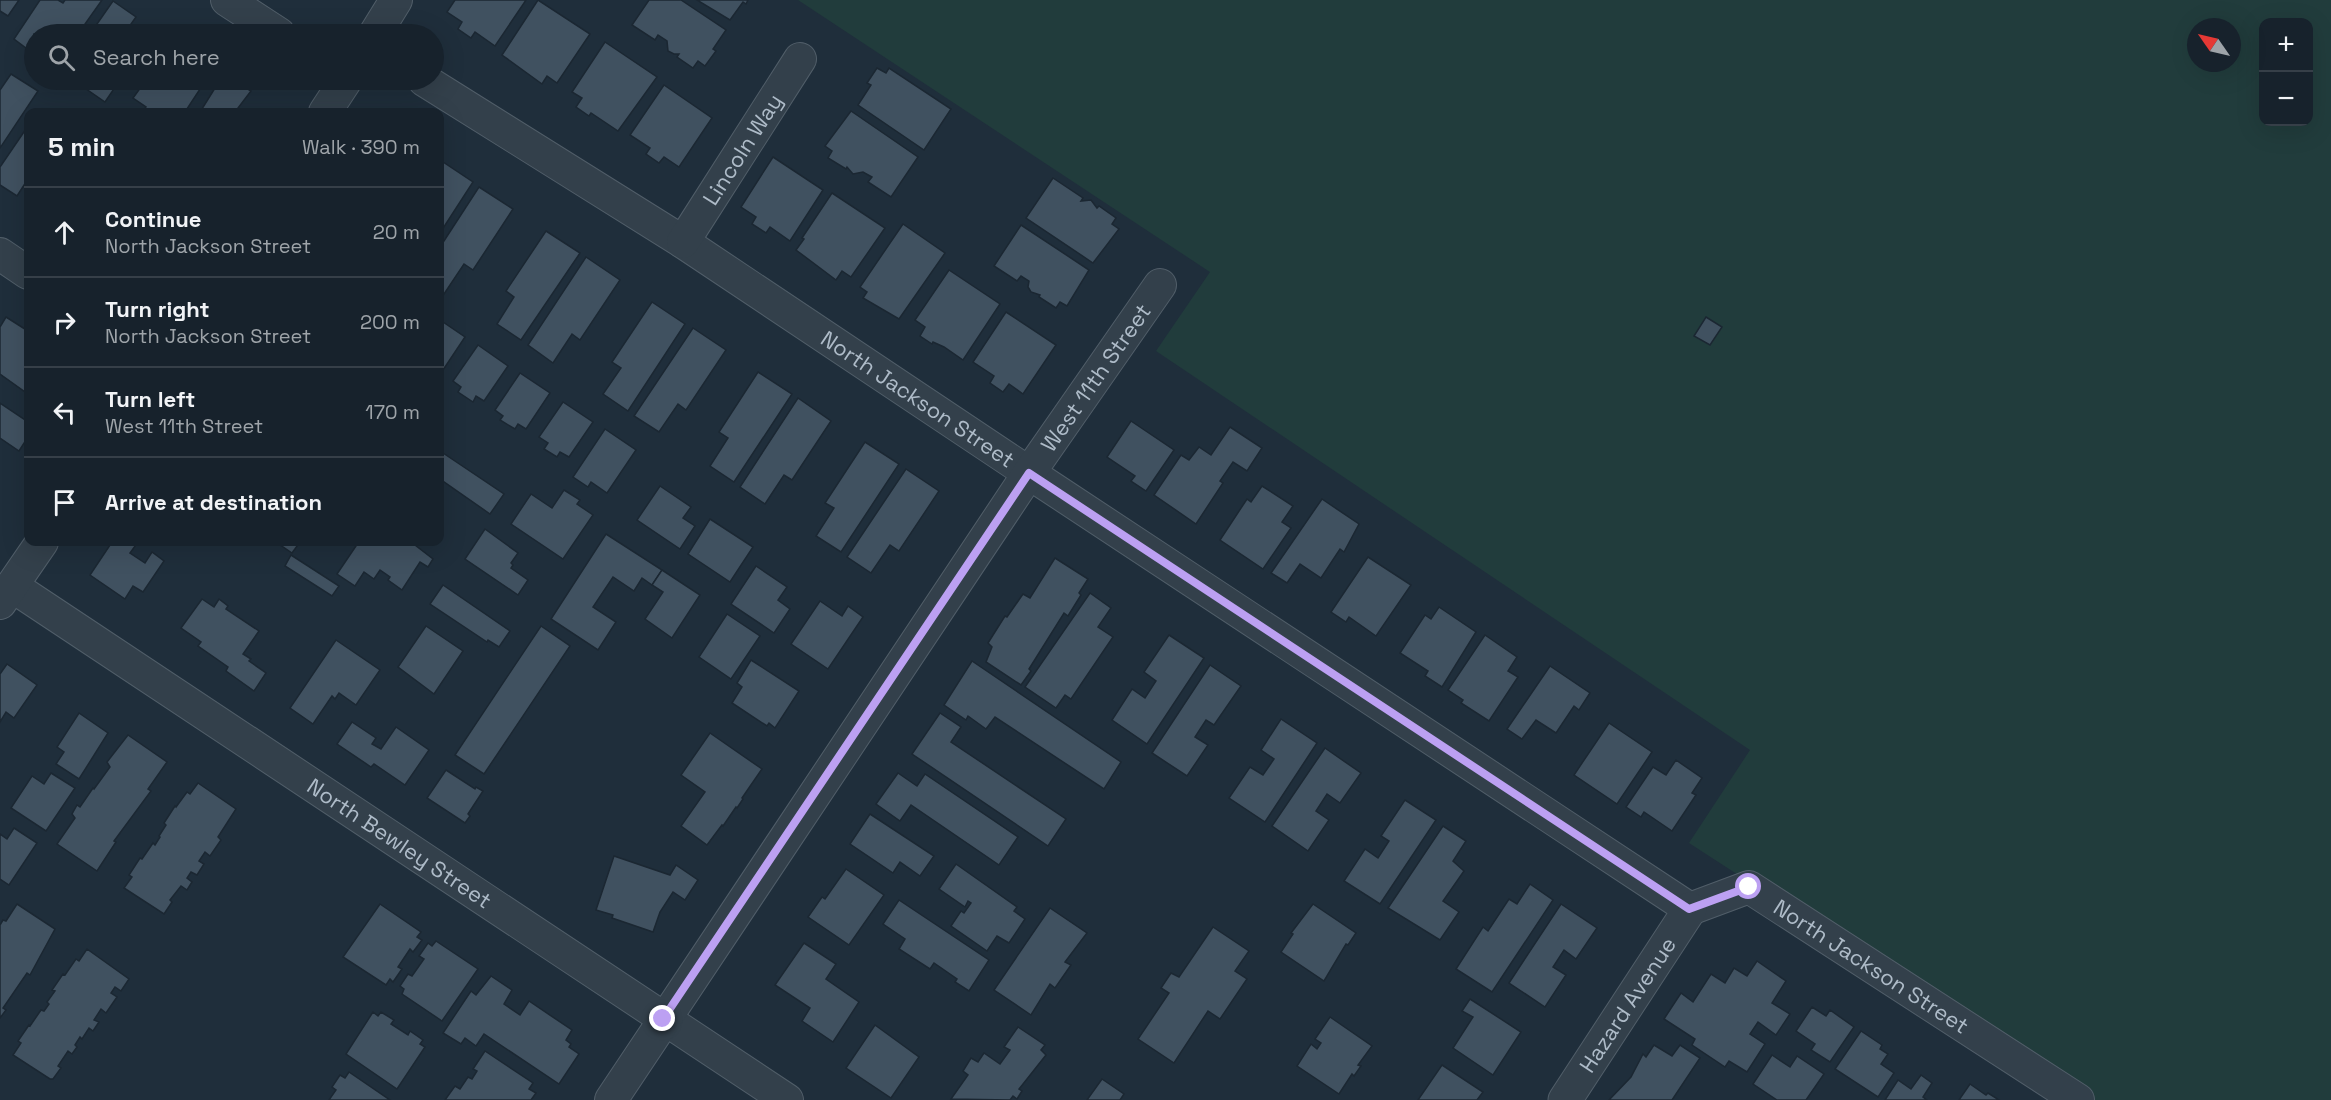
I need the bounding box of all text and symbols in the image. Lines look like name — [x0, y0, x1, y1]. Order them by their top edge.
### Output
north arrow — [2187, 18, 2241, 72]
map controls — [2259, 18, 2313, 126]
button: + — [2259, 18, 2313, 72]
search box — [24, 24, 444, 90]
icon: search — [45, 41, 78, 74]
text: Search here — [93, 43, 220, 71]
button: − — [2259, 72, 2313, 126]
street label: Lincoln Way — [696, 88, 788, 210]
text: 5 min — [48, 130, 115, 164]
text: Walk · 390 m — [302, 134, 420, 160]
text: Continue — [105, 205, 201, 233]
icon: ahead — [48, 216, 81, 249]
text: 20 m — [373, 219, 420, 245]
text: North Jackson Street — [105, 233, 311, 259]
text: Turn right — [105, 295, 210, 323]
street label: West 11th Street — [1034, 298, 1157, 457]
icon: right — [48, 306, 81, 339]
text: 200 m — [360, 309, 420, 335]
text: North Jackson Street — [105, 323, 311, 349]
street label: North Jackson Street — [816, 324, 1020, 474]
text: Turn left — [105, 385, 195, 413]
icon: left — [48, 396, 81, 429]
text: 170 m — [365, 399, 420, 425]
text: West 11th Street — [105, 413, 263, 439]
icon: arrive — [48, 486, 81, 519]
text: Arrive at destination — [105, 488, 322, 516]
street label: North Bewley Street — [302, 772, 497, 914]
route start — [1735, 873, 1761, 899]
street label: North Jackson Street — [1768, 893, 1974, 1040]
street label: Hazard Avenue — [1573, 932, 1682, 1078]
route end — [649, 1005, 675, 1031]

